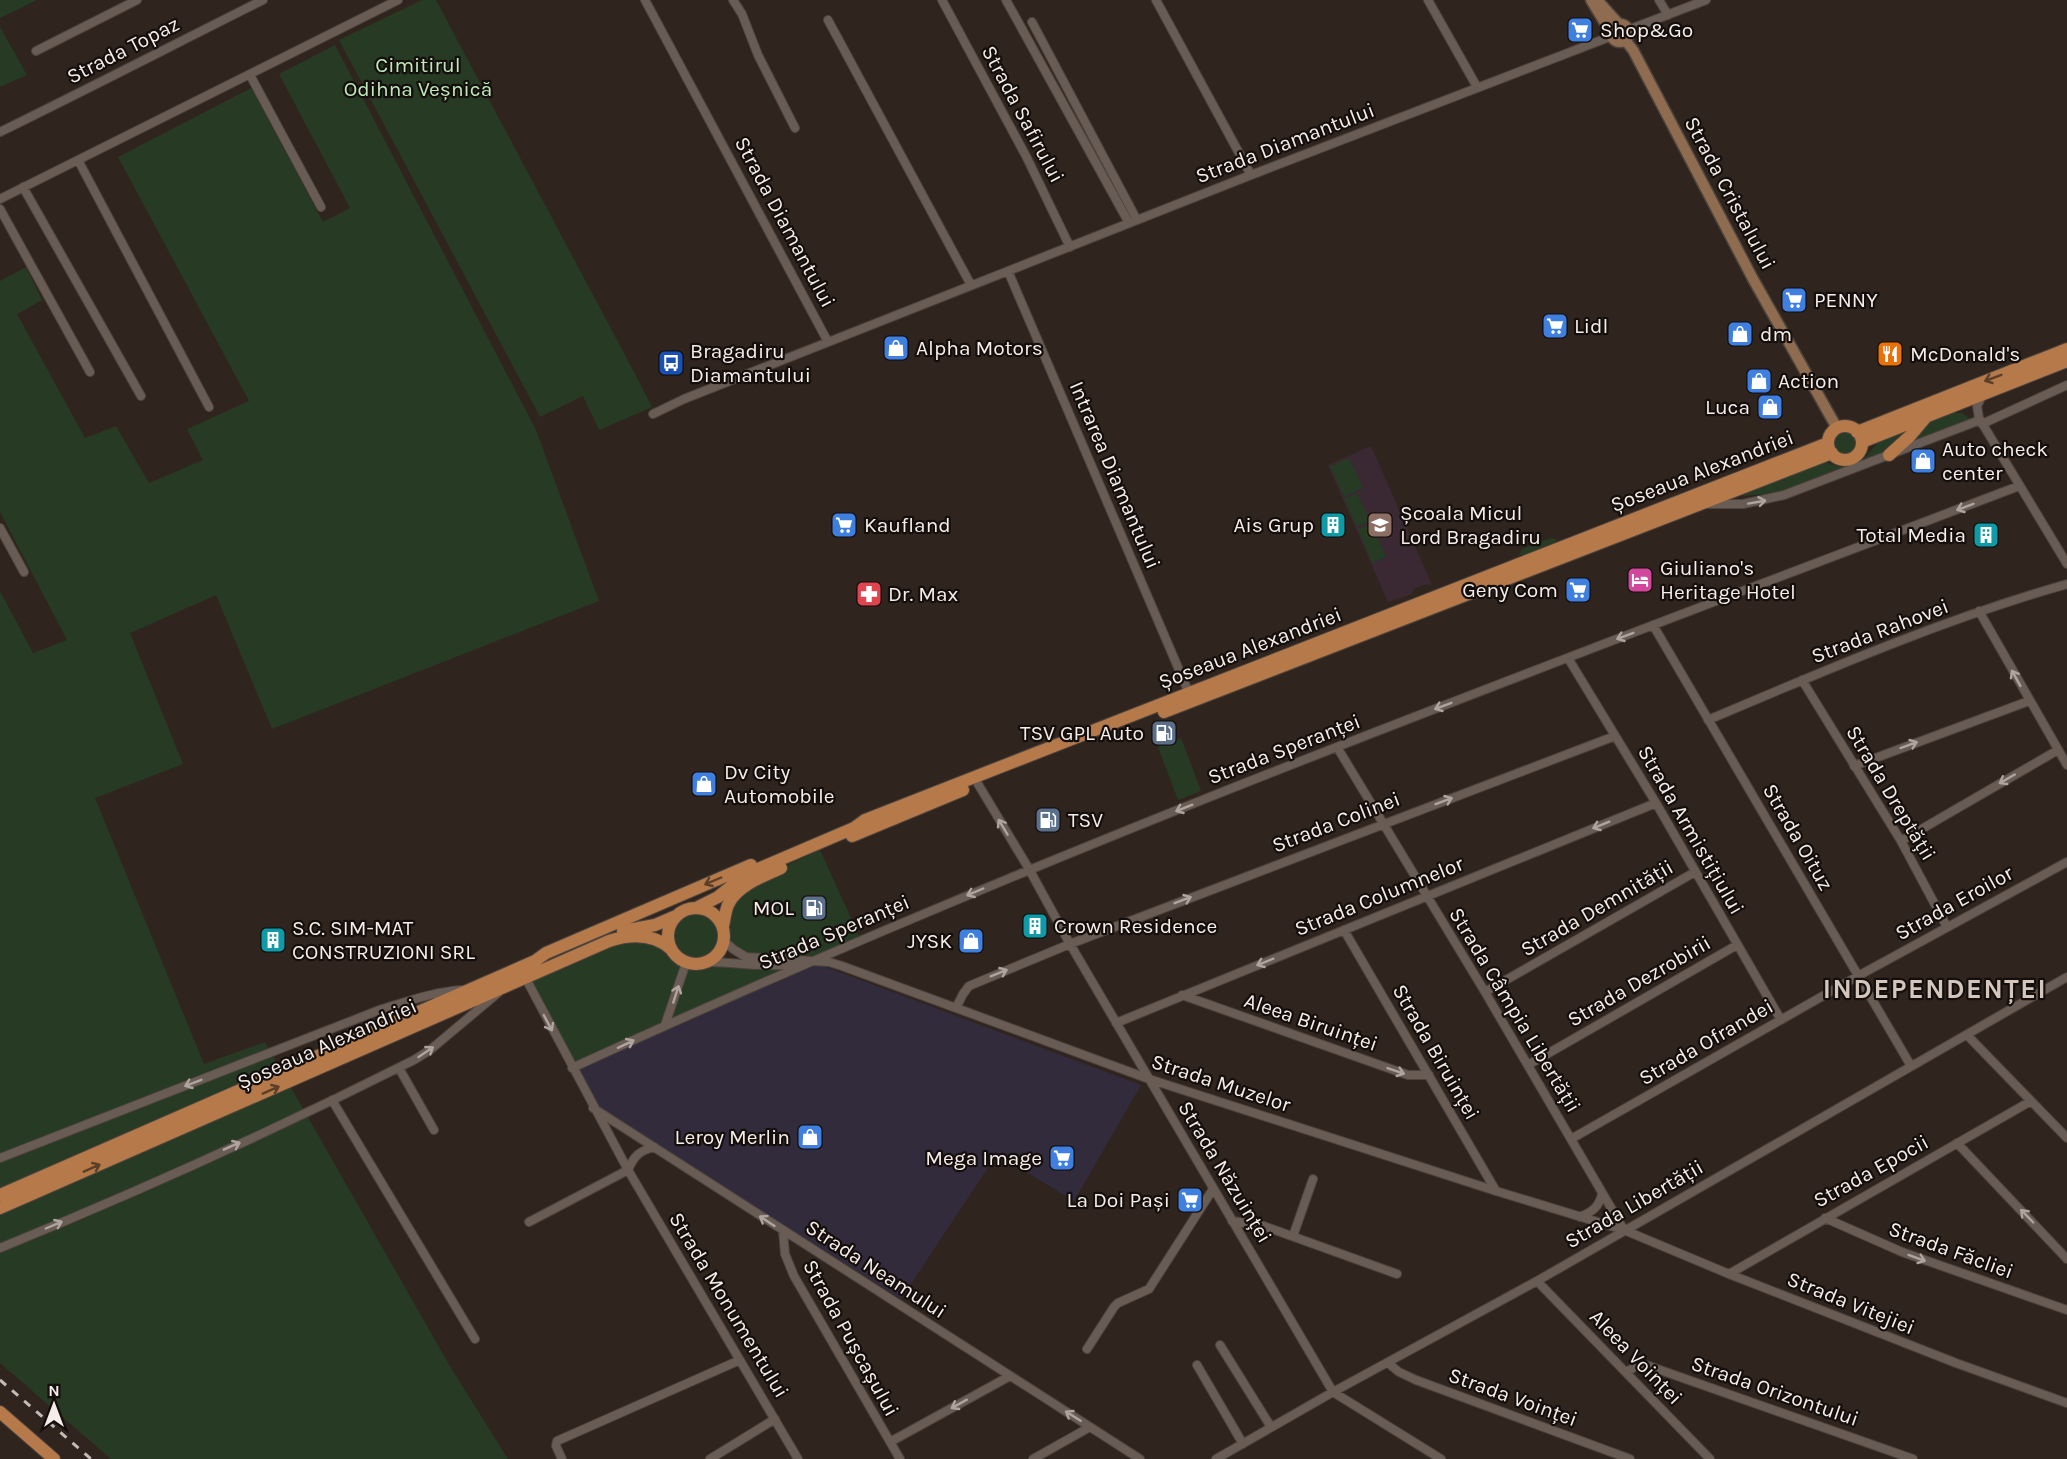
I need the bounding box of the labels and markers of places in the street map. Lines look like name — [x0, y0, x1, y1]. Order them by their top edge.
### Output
supermarket icon: Shop&Go — [1565, 15, 1595, 45]
place label: Shop&Go — [1600, 18, 1693, 42]
supermarket icon: PENNY — [1779, 285, 1809, 315]
place label: PENNY — [1814, 288, 1878, 312]
supermarket icon: Lidl — [1540, 311, 1570, 341]
place label: Lidl — [1574, 314, 1608, 338]
shop icon: dm — [1725, 319, 1755, 349]
place label: dm — [1760, 322, 1792, 346]
shop icon: Alpha Motors — [881, 333, 911, 363]
place label: Alpha Motors — [916, 336, 1043, 360]
place label: Bragadiru Diamantului — [690, 339, 811, 387]
restaurant icon: McDonald's — [1875, 339, 1905, 369]
place label: McDonald's — [1910, 342, 2020, 366]
bus stop icon: Bragadiru Diamantului — [656, 348, 686, 378]
shop icon: Action — [1744, 366, 1774, 396]
place label: Action — [1778, 369, 1839, 393]
shop icon: Luca — [1755, 392, 1785, 422]
place label: Luca — [1705, 395, 1750, 419]
place label: Auto check center — [1942, 437, 2048, 485]
shop icon: Auto check center — [1908, 446, 1938, 476]
place label: Școala Micul Lord Bragadiru — [1400, 501, 1541, 549]
supermarket icon: Kaufland — [829, 510, 859, 540]
building icon: Ais Grup — [1318, 510, 1348, 540]
school or university icon: Școala Micul Lord Bragadiru — [1365, 510, 1395, 540]
place label: Kaufland — [864, 513, 951, 537]
place label: Ais Grup — [1234, 513, 1314, 537]
building icon: Total Media — [1971, 520, 2001, 550]
place label: Total Media — [1857, 523, 1966, 547]
place label: Giuliano's Heritage Hotel — [1660, 556, 1796, 604]
hotel icon: Giuliano's Heritage Hotel — [1625, 565, 1655, 595]
supermarket icon: Geny Com — [1563, 575, 1593, 605]
place label: Geny Com — [1462, 578, 1558, 602]
pharmacy icon: Dr. Max — [854, 579, 884, 609]
place label: Dr. Max — [888, 582, 959, 606]
fuel station icon: TSV GPL Auto — [1149, 718, 1179, 748]
place label: TSV GPL Auto — [1020, 721, 1144, 745]
place label: Dv City Automobile — [724, 760, 835, 808]
shop icon: Dv City Automobile — [689, 769, 719, 799]
fuel station icon: TSV — [1033, 805, 1063, 835]
place label: TSV — [1068, 808, 1103, 832]
fuel station icon: MOL — [799, 893, 829, 923]
place label: MOL — [753, 896, 794, 920]
building icon: Crown Residence — [1020, 911, 1050, 941]
place label: Crown Residence — [1054, 914, 1217, 938]
place label: S.C. SIM-MAT CONSTRUZIONI SRL — [292, 916, 475, 964]
building icon: S.C. SIM-MAT CONSTRUZIONI SRL — [258, 925, 288, 955]
shop icon: JYSK — [956, 926, 986, 956]
place label: JYSK — [907, 929, 952, 953]
shop icon: Leroy Merlin — [795, 1122, 825, 1152]
place label: Leroy Merlin — [675, 1125, 790, 1149]
supermarket icon: Mega Image — [1047, 1143, 1077, 1173]
place label: Mega Image — [925, 1146, 1042, 1170]
supermarket icon: La Doi Pași — [1175, 1185, 1205, 1215]
place label: La Doi Pași — [1067, 1188, 1170, 1212]

